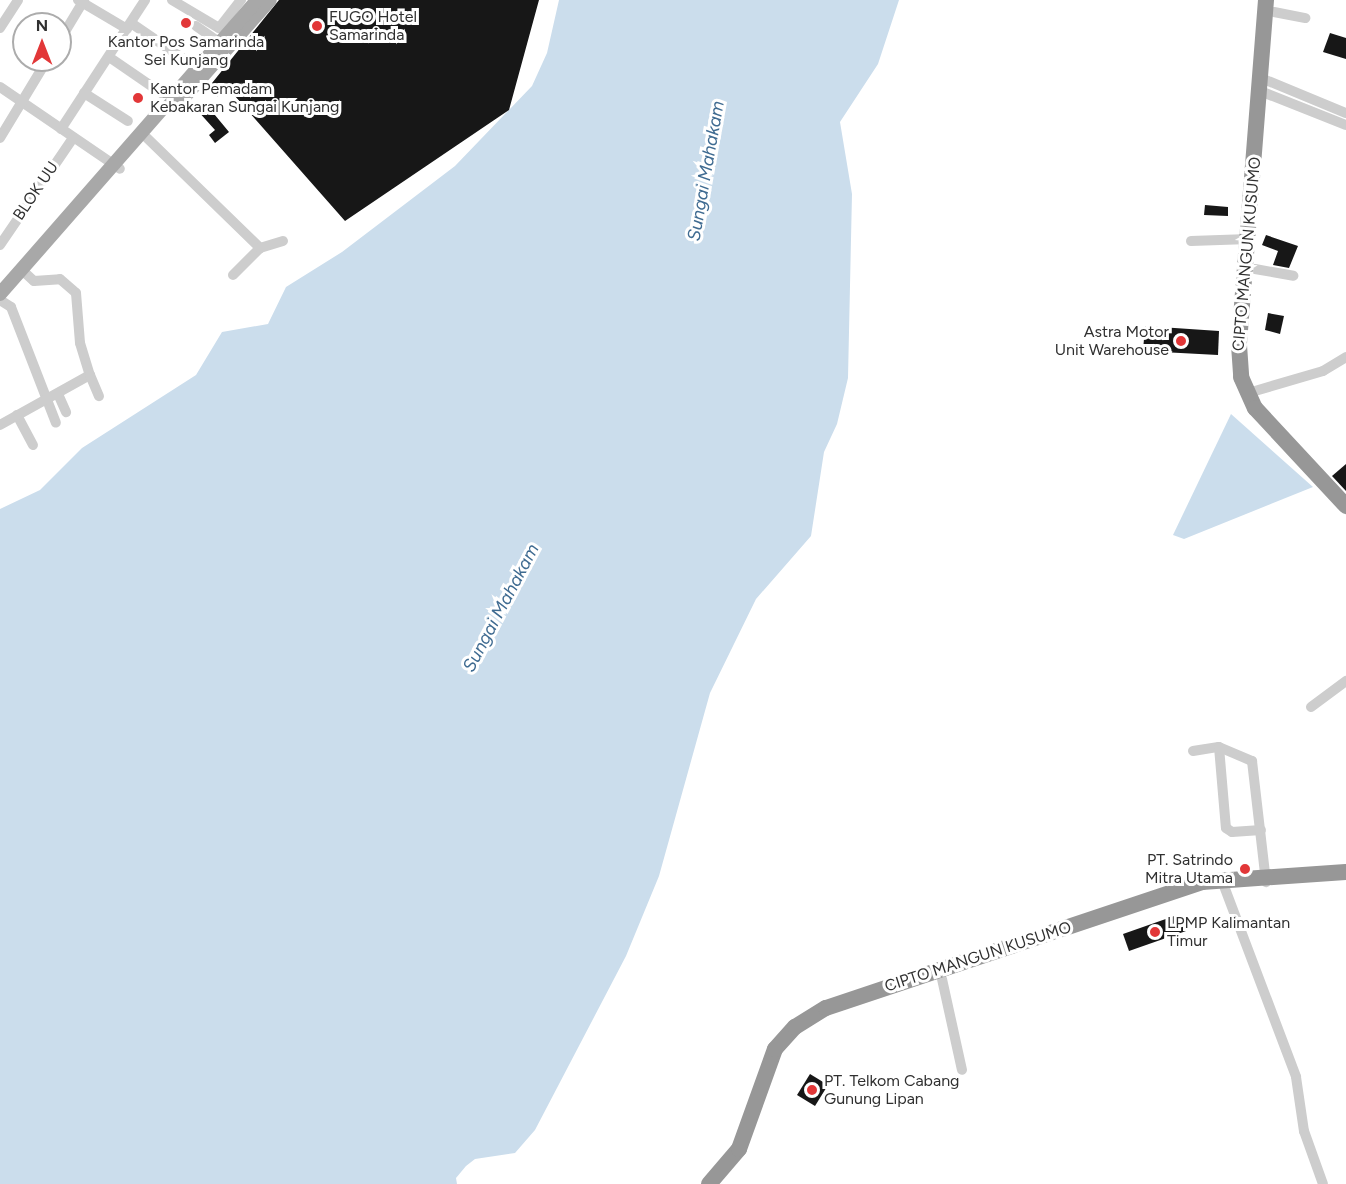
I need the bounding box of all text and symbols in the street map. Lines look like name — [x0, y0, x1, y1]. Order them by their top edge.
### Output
place label: FUGO Hotel Samarinda — [329, 7, 417, 45]
north arrow — [12, 12, 72, 72]
text: N — [36, 16, 48, 35]
marker: Kantor Pos Samarinda Sei Kunjang — [179, 16, 193, 30]
marker: FUGO Hotel Samarinda — [310, 19, 324, 33]
place label: Kantor Pos Samarinda Sei Kunjang — [108, 32, 264, 70]
place label: Kantor Pemadam Kebakaran Sungai Kunjang — [150, 79, 339, 117]
marker: Kantor Pemadam Kebakaran Sungai Kunjang — [131, 91, 145, 105]
water label: Sungai Mahakam — [683, 99, 729, 243]
street label: CIPTO MANGUN KUSUMO — [1229, 156, 1265, 352]
street label: BLOK UU — [9, 158, 63, 224]
place label: Astra Motor Unit Warehouse — [1055, 322, 1169, 360]
marker: Astra Motor Unit Warehouse — [1174, 334, 1188, 348]
water label: Sungai Mahakam — [458, 540, 544, 676]
place label: PT. Satrindo Mitra Utama — [1145, 850, 1233, 888]
marker: PT. Satrindo Mitra Utama — [1238, 862, 1252, 876]
place label: LPMP Kalimantan Timur — [1167, 913, 1290, 951]
street label: CIPTO MANGUN KUSUMO — [882, 918, 1074, 996]
marker: LPMP Kalimantan Timur — [1148, 925, 1162, 939]
place label: PT. Telkom Cabang Gunung Lipan — [824, 1071, 959, 1109]
marker: PT. Telkom Cabang Gunung Lipan — [805, 1083, 819, 1097]

